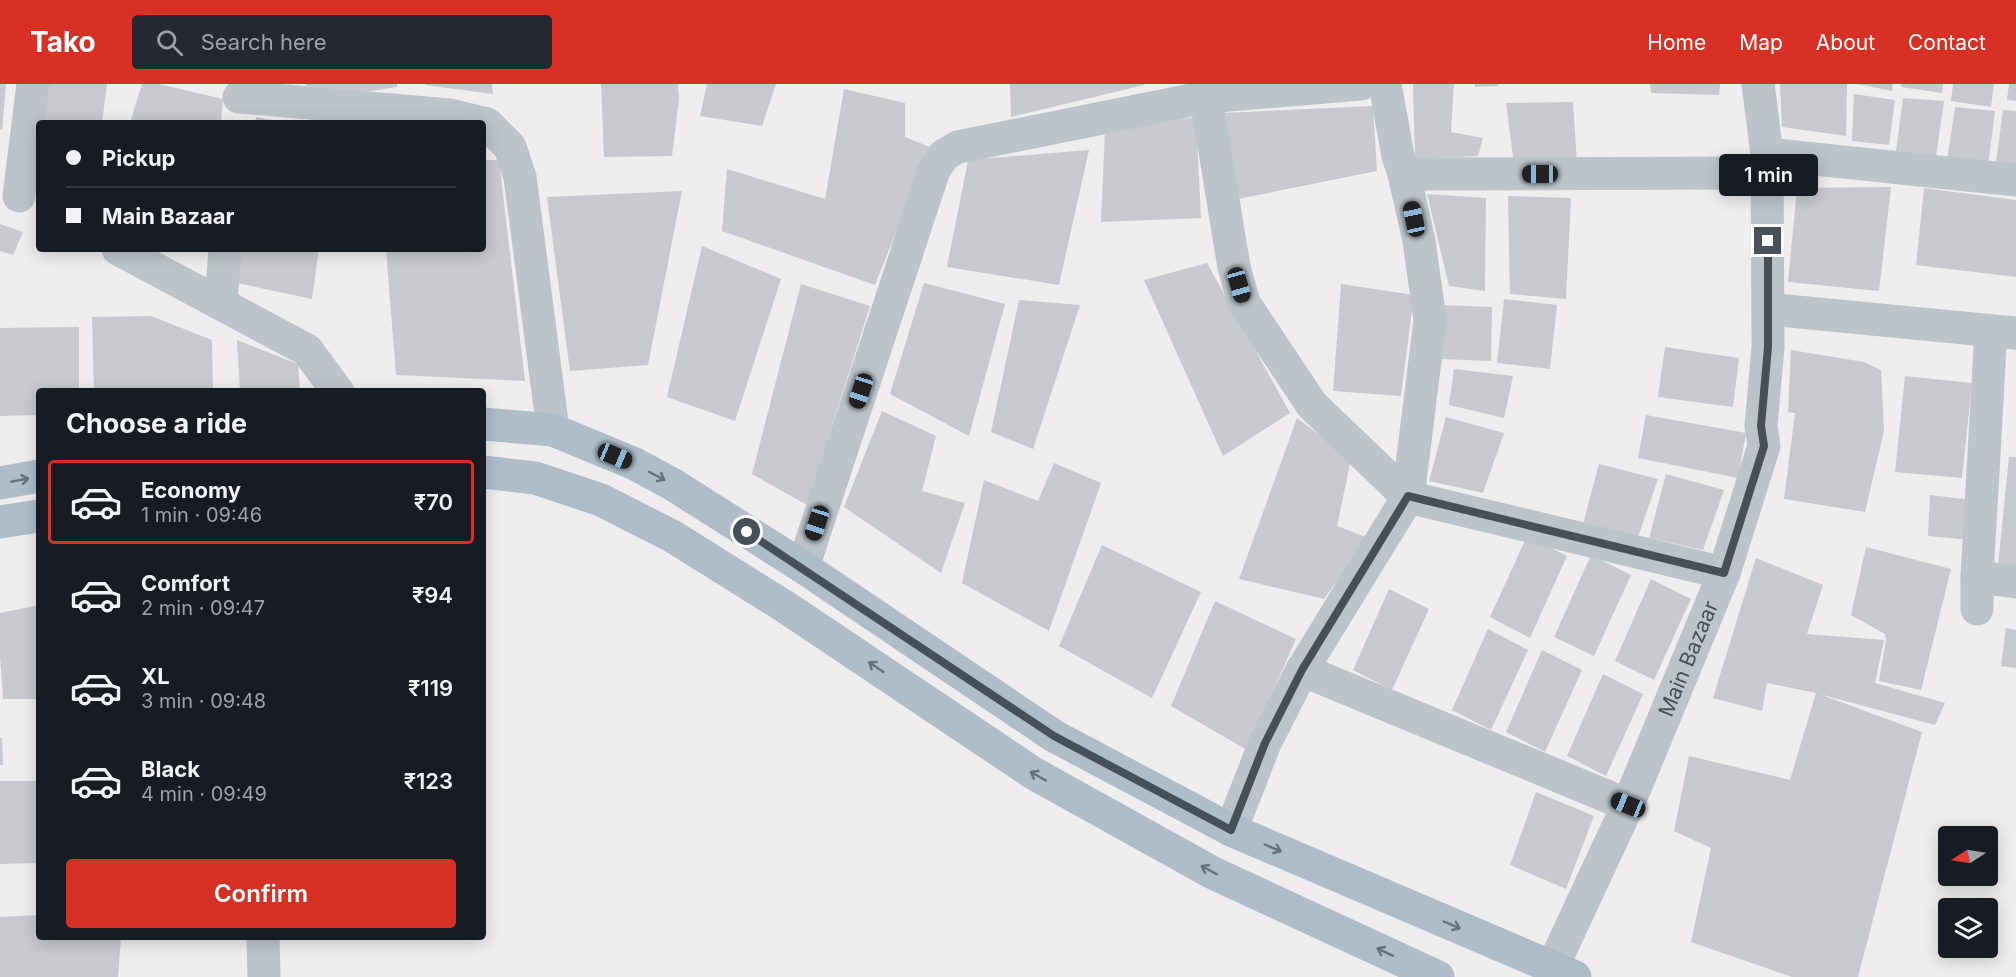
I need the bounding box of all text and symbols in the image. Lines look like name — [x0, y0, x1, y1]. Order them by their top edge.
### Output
search box — [132, 15, 552, 69]
text: Tako — [30, 25, 96, 59]
icon: search — [153, 26, 186, 59]
text: Search here — [201, 29, 326, 55]
text: Home — [1647, 30, 1706, 55]
text: Map — [1739, 30, 1783, 55]
text: About — [1816, 30, 1875, 55]
text: Contact — [1908, 30, 1986, 55]
text: Pickup — [102, 145, 176, 171]
callout: 1 min — [1718, 154, 1818, 196]
text: 1 min — [1744, 163, 1793, 187]
car — [1522, 165, 1558, 183]
car — [1401, 200, 1427, 238]
text: Main Bazaar — [102, 203, 235, 229]
route end — [1754, 227, 1781, 254]
car — [1225, 265, 1253, 305]
car — [847, 371, 875, 411]
text: Choose a ride — [66, 407, 247, 440]
car — [595, 441, 635, 471]
one-way arrow — [648, 471, 666, 482]
one-way arrow — [9, 474, 29, 485]
icon: car — [69, 475, 123, 529]
text: Economy — [141, 477, 241, 503]
text: ₹70 — [414, 489, 453, 515]
text: 1 min · 09:46 — [141, 503, 262, 527]
car — [803, 503, 831, 543]
route start — [733, 518, 760, 545]
icon: car — [69, 568, 123, 622]
text: Comfort — [141, 570, 230, 596]
text: ₹94 — [412, 582, 453, 608]
text: 2 min · 09:47 — [141, 596, 265, 620]
street label: Main Bazaar — [1653, 597, 1723, 720]
icon: car — [69, 661, 123, 715]
one-way arrow — [867, 661, 884, 674]
text: XL — [141, 663, 170, 689]
text: ₹119 — [408, 675, 453, 701]
text: 3 min · 09:48 — [141, 689, 266, 713]
icon: car — [69, 754, 123, 808]
text: Black — [141, 756, 200, 782]
text: ₹123 — [404, 768, 453, 794]
one-way arrow — [1030, 770, 1047, 782]
text: 4 min · 09:49 — [141, 782, 267, 806]
car — [1608, 790, 1648, 820]
north arrow — [1938, 826, 1998, 886]
map controls — [1938, 826, 1998, 958]
one-way arrow — [1263, 843, 1281, 854]
button: Confirm — [66, 859, 456, 928]
one-way arrow — [1200, 864, 1218, 875]
button: layers — [1938, 898, 1998, 958]
one-way arrow — [1442, 920, 1460, 931]
one-way arrow — [1377, 946, 1395, 958]

